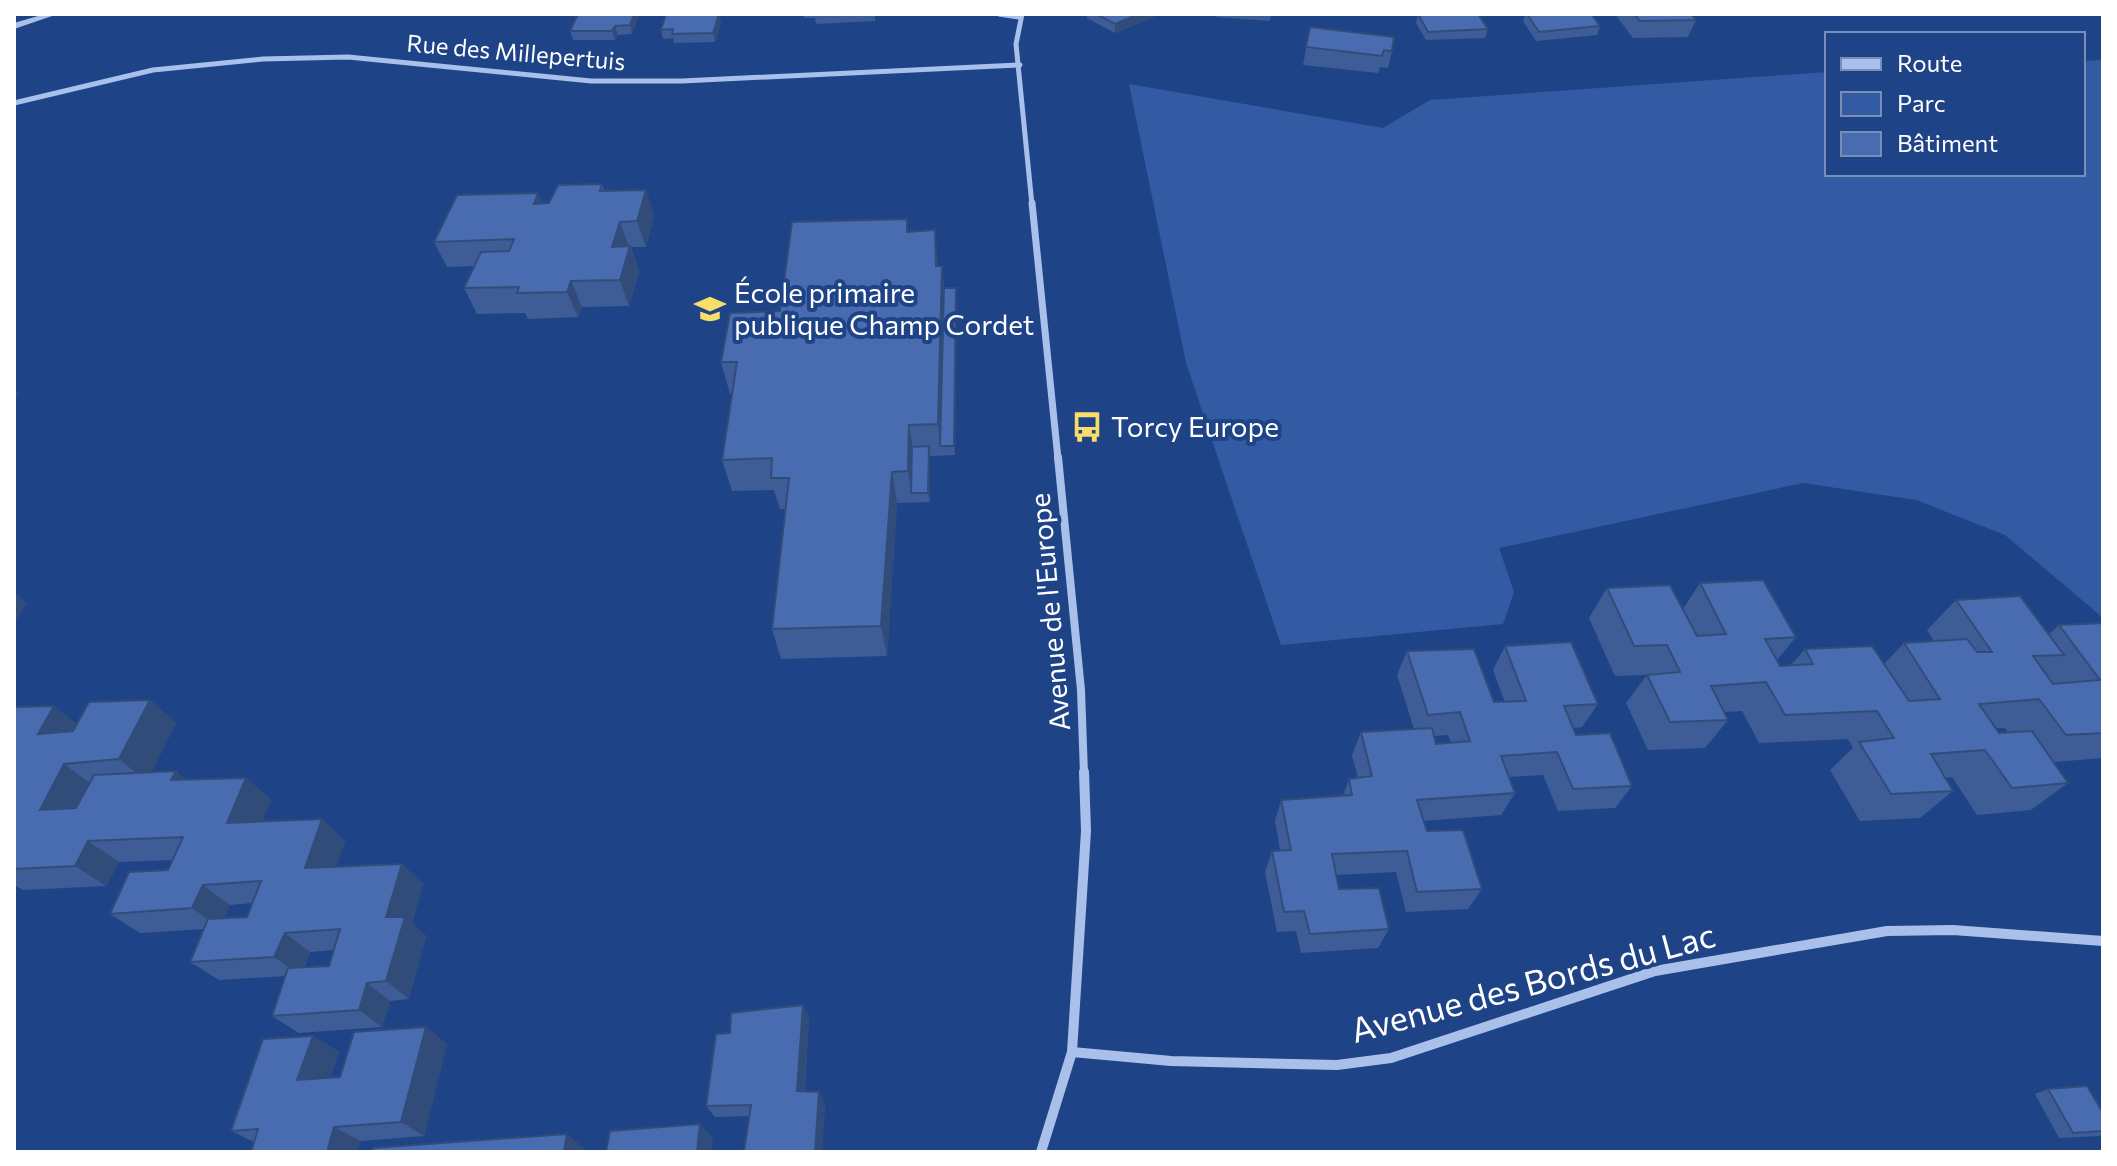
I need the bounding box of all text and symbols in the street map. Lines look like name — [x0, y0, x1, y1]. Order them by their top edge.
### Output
street label: Rue des Millepertuis — [406, 27, 627, 76]
legend — [1825, 32, 2085, 176]
text: Route — [1897, 48, 1962, 77]
text: Parc — [1897, 88, 1946, 117]
text: Bâtiment — [1897, 128, 1998, 157]
place label: École primaire publique Champ Cordet — [734, 275, 1034, 341]
school or university icon: École primaire publique Champ Cordet — [693, 292, 727, 326]
place label: Torcy Europe — [1111, 409, 1279, 443]
bus stop icon: Torcy Europe — [1070, 410, 1104, 444]
street label: Avenue de l'Europe — [1022, 492, 1076, 733]
street label: Avenue des Bords du Lac — [1346, 912, 1719, 1050]

